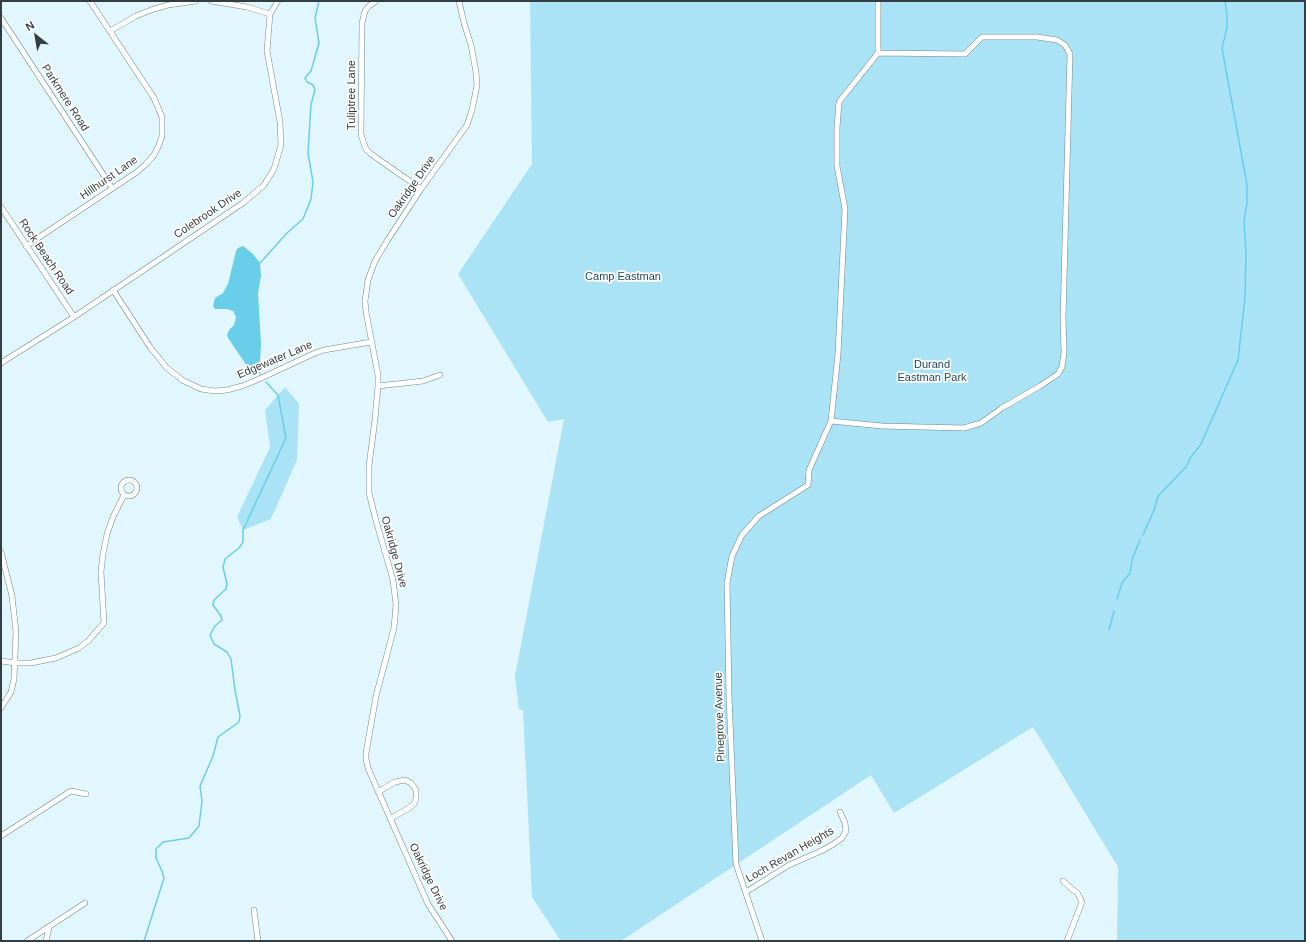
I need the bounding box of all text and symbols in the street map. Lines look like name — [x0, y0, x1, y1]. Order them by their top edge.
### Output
north arrow — [16, 16, 56, 56]
text: N — [23, 19, 36, 33]
street label: Tuliptree Lane — [345, 60, 359, 130]
street label: Parkmere Road — [38, 62, 92, 134]
street label: Hillhurst Lane — [78, 153, 140, 203]
street label: Oakridge Drive — [386, 153, 438, 221]
street label: Colebrook Drive — [172, 186, 244, 242]
street label: Rock Beach Road — [16, 217, 76, 297]
park label: Camp Eastman — [585, 270, 661, 284]
street label: Edgewater Lane — [236, 338, 314, 382]
park label: Durand Eastman Park — [897, 358, 967, 384]
street label: Oakridge Drive — [378, 515, 410, 589]
street label: Pinegrove Avenue — [712, 672, 728, 762]
street label: Loch Revan Heights — [744, 825, 836, 885]
street label: Oakridge Drive — [406, 841, 450, 913]

